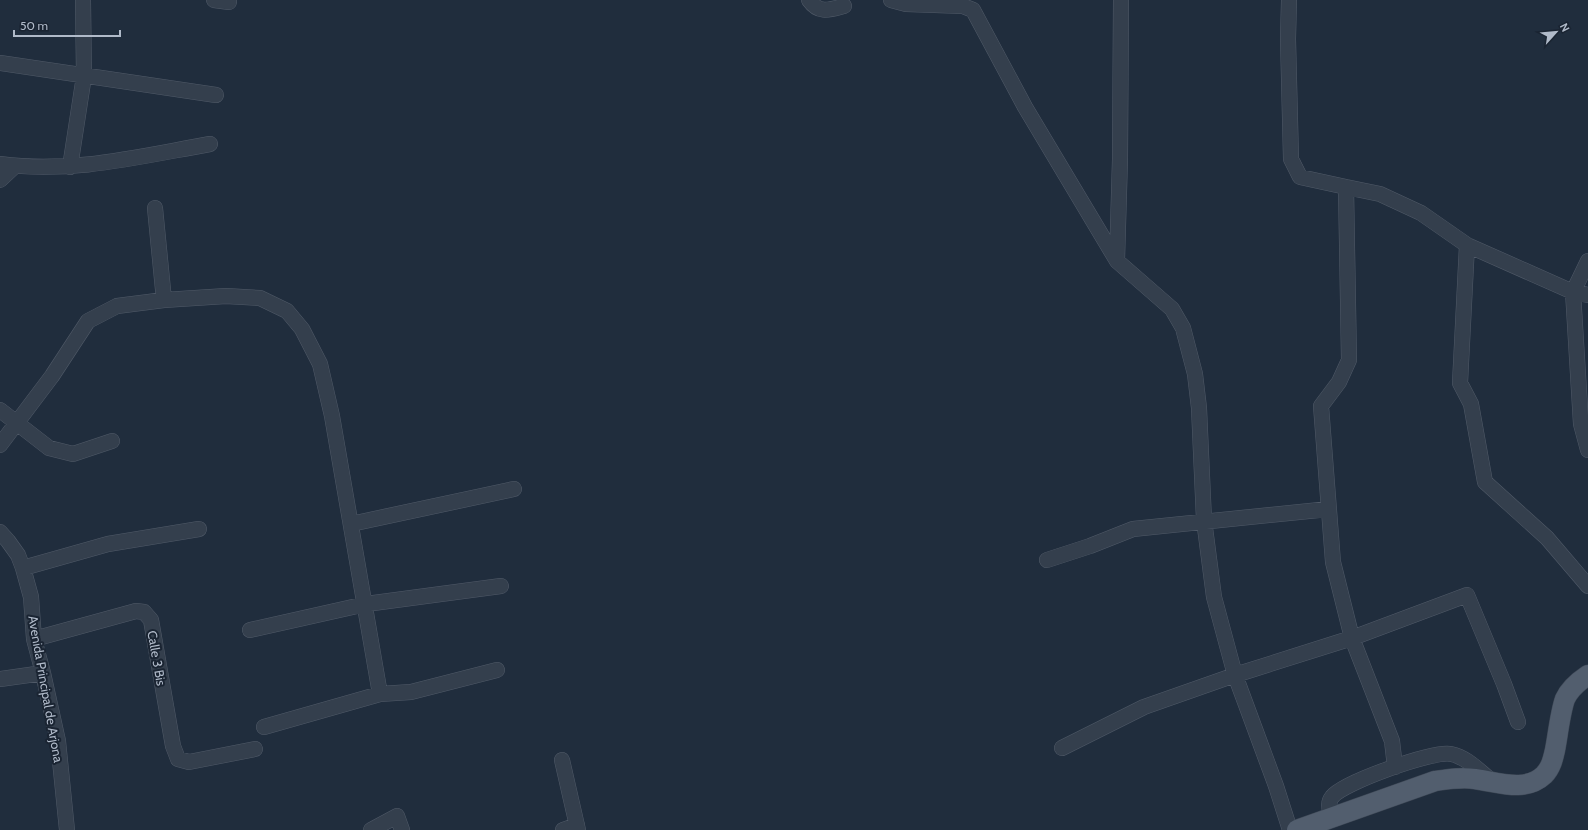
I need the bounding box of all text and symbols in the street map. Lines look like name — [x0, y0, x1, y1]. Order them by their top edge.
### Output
scale bar — [14, 12, 120, 38]
north arrow — [1536, 12, 1576, 52]
text: 50 m — [20, 18, 48, 33]
text: N — [1557, 21, 1573, 34]
street label: Avenida Principal de Arjona — [24, 614, 67, 765]
street label: Calle 3 Bis — [144, 629, 170, 687]

